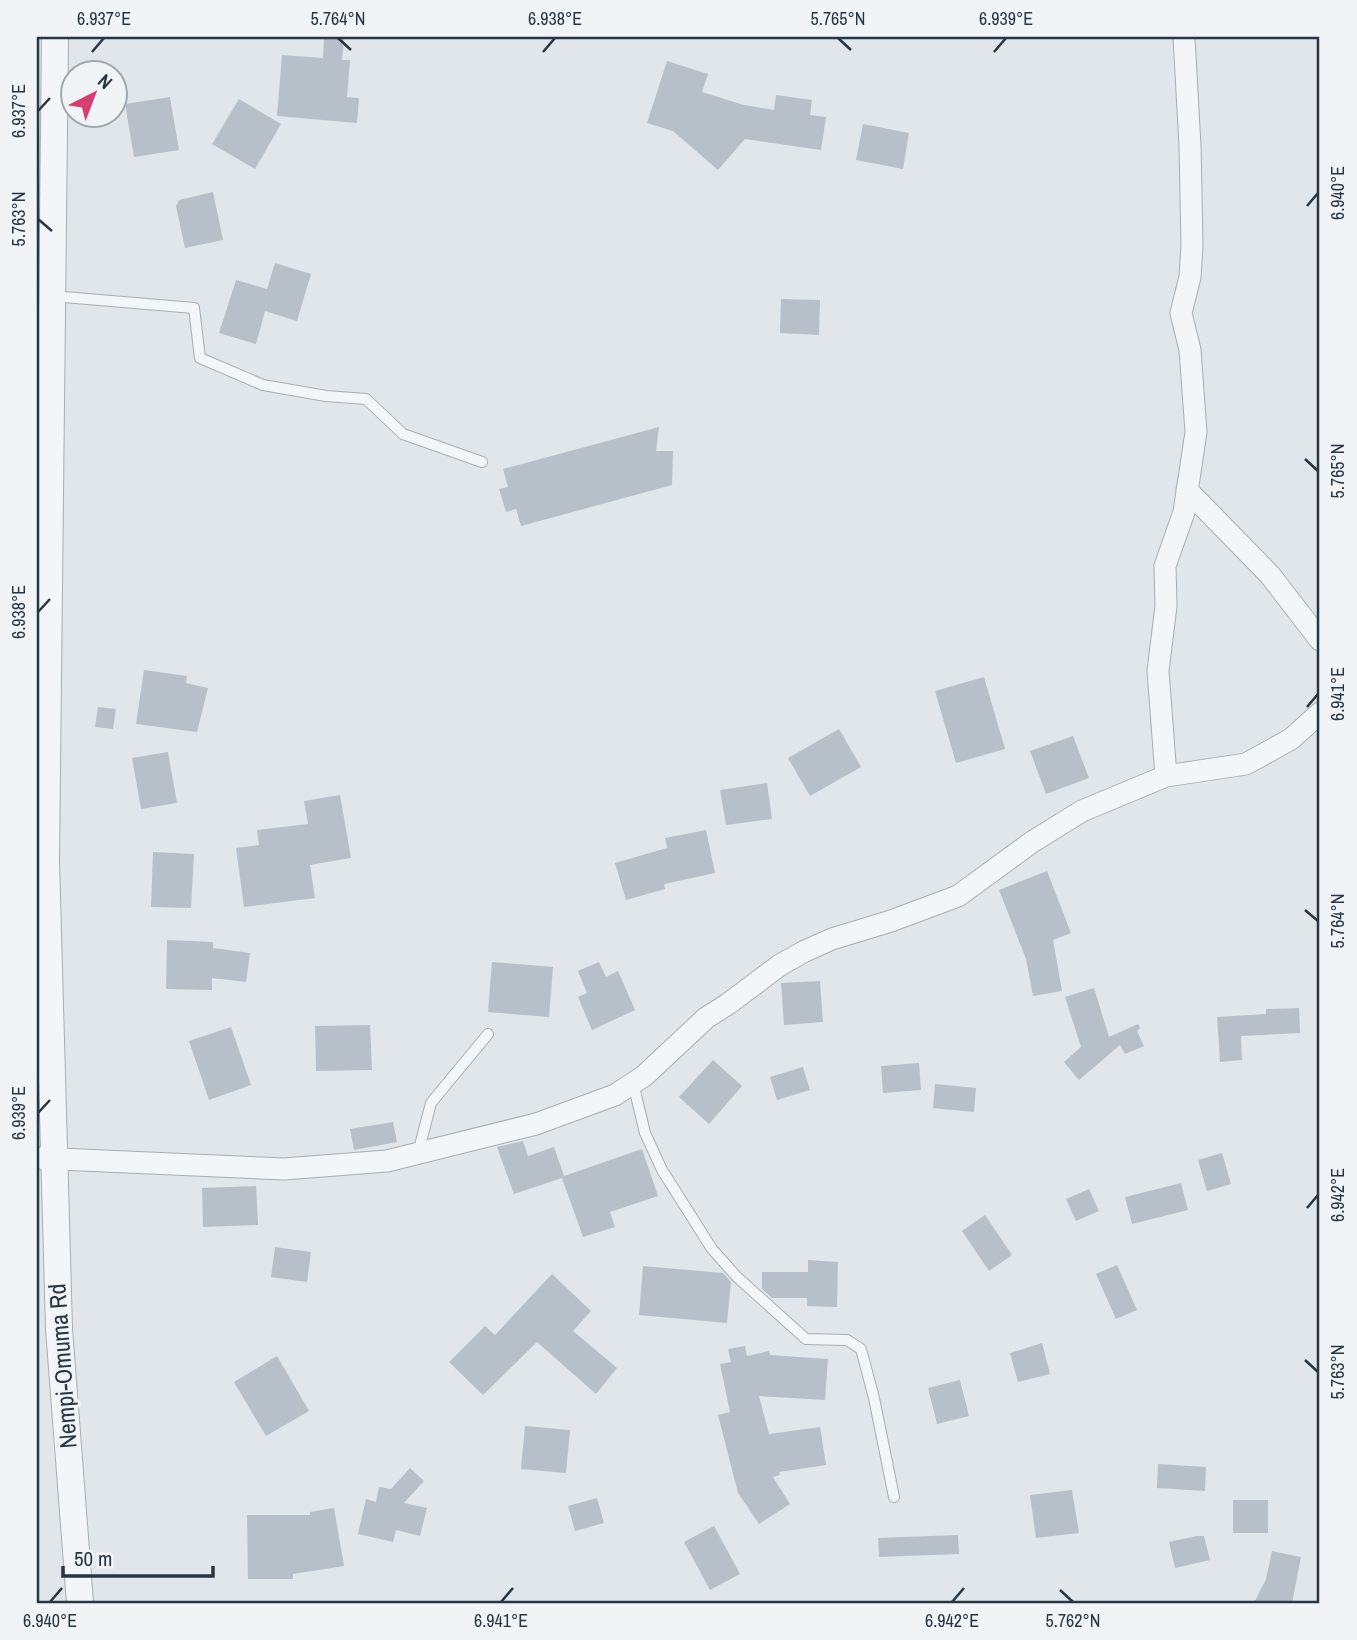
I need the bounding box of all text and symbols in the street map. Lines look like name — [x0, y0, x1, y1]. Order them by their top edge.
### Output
text: 6.937°E — [77, 6, 131, 31]
text: 5.764°N — [311, 6, 365, 31]
text: 6.938°E — [528, 6, 582, 31]
text: 5.765°N — [811, 6, 865, 31]
text: 6.939°E — [979, 6, 1033, 31]
north arrow — [60, 60, 130, 130]
text: N — [92, 68, 118, 95]
text: 6.937°E — [6, 84, 31, 138]
text: 6.940°E — [1325, 166, 1350, 220]
text: 5.763°N — [6, 192, 31, 246]
text: 5.765°N — [1325, 444, 1350, 498]
text: 6.938°E — [6, 585, 31, 639]
text: 6.941°E — [1325, 667, 1350, 721]
text: 5.764°N — [1325, 894, 1350, 948]
text: 6.939°E — [6, 1086, 31, 1140]
text: 6.942°E — [1325, 1168, 1350, 1222]
street label: Nempi-Omuma Rd — [40, 1283, 84, 1450]
text: 5.763°N — [1325, 1345, 1350, 1399]
scale bar — [63, 1535, 214, 1579]
text: 50 m — [74, 1544, 112, 1573]
text: 6.940°E — [23, 1608, 77, 1633]
text: 6.941°E — [474, 1608, 528, 1633]
text: 6.942°E — [925, 1608, 979, 1633]
text: 5.762°N — [1046, 1608, 1100, 1633]

